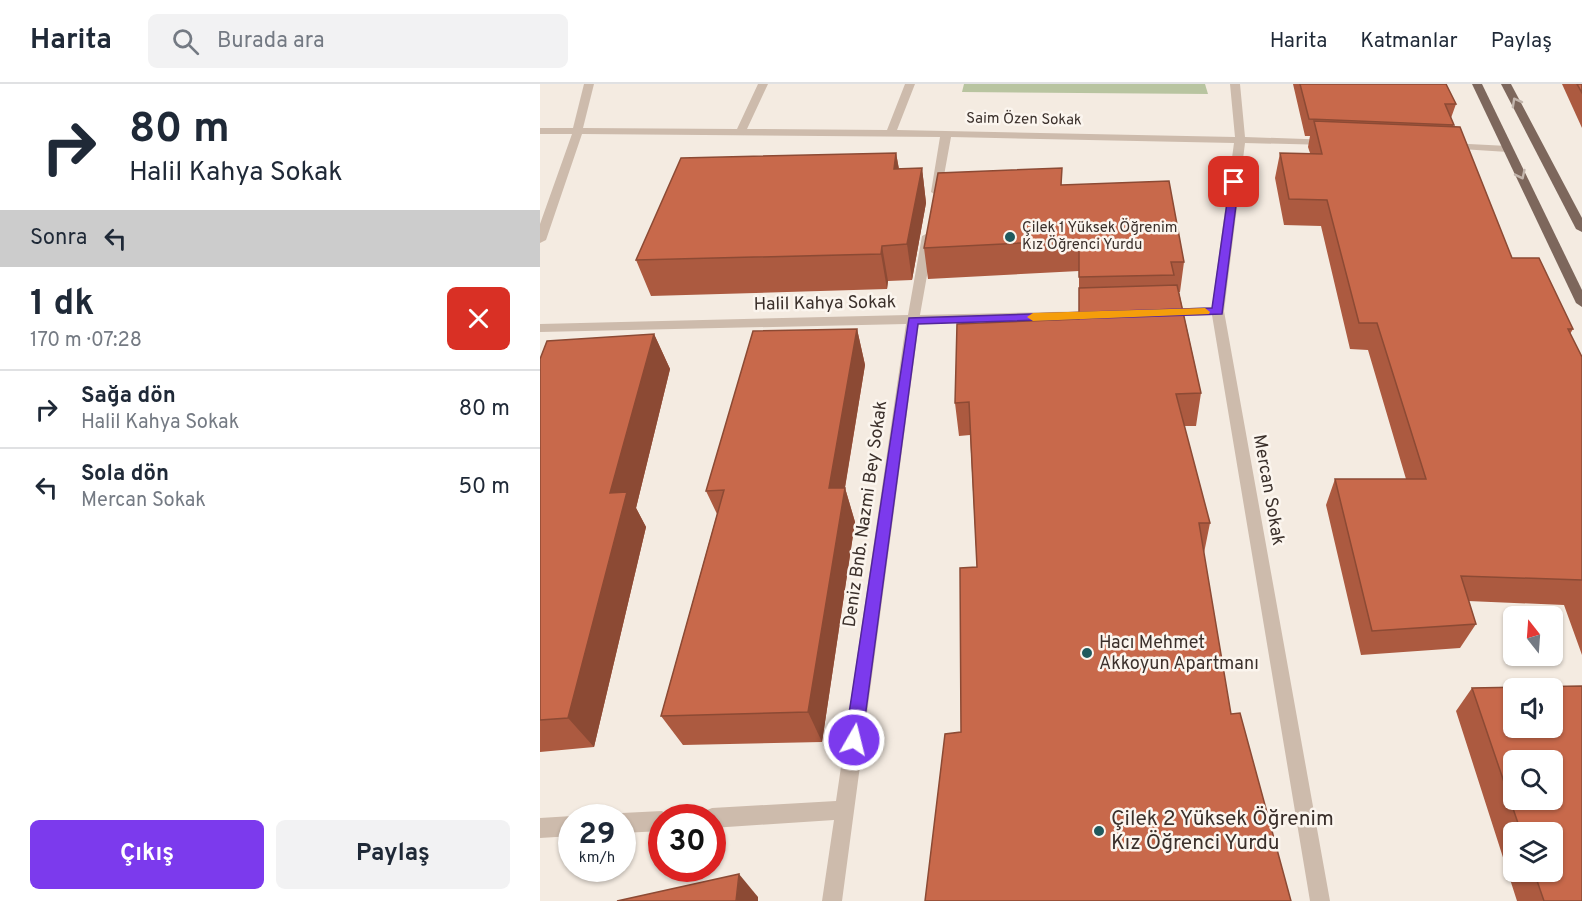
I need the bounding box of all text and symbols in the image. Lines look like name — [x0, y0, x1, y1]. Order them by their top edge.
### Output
search box — [148, 14, 568, 68]
text: Harita — [30, 23, 112, 59]
icon: search — [169, 25, 202, 58]
text: Burada ara — [217, 28, 325, 55]
text: Harita — [1270, 28, 1327, 55]
text: Katmanlar — [1360, 28, 1458, 55]
text: Paylaş — [1491, 28, 1552, 55]
one-way arrow — [1512, 98, 1523, 109]
text: 80 m — [129, 104, 230, 157]
icon: right — [30, 108, 108, 186]
street label: Saim Özen Sokak — [966, 108, 1082, 131]
text: Halil Kahya Sokak — [129, 156, 343, 190]
pin — [1208, 156, 1259, 207]
icon: arrive — [1217, 165, 1250, 198]
one-way arrow — [1513, 168, 1525, 179]
place label: Çilek 1 Yüksek Öğrenim Kız Öğrenci Yurdu — [1022, 218, 1177, 255]
icon: left — [99, 222, 132, 255]
text: Sonra — [30, 225, 87, 252]
marker: Çilek 1 Yüksek Öğrenim Kız Öğrenci Yurdu — [1003, 230, 1017, 244]
text: 1 dk — [30, 282, 94, 328]
button: close — [447, 287, 510, 350]
street label: Halil Kahya Sokak — [754, 291, 896, 317]
text: 170 m · 07:28 — [30, 328, 142, 354]
text: Sağa dön — [81, 383, 176, 410]
icon: right — [30, 393, 63, 426]
text: 80 m — [459, 396, 510, 423]
street label: Deniz Bnb. Nazmi Bey Sokak — [839, 399, 893, 629]
text: Halil Kahya Sokak — [81, 410, 239, 436]
street label: Mercan Sokak — [1247, 433, 1289, 547]
text: Sola dön — [81, 461, 169, 488]
icon: left — [30, 471, 63, 504]
text: 50 m — [458, 474, 510, 501]
text: Mercan Sokak — [81, 488, 206, 514]
north arrow — [1503, 606, 1563, 666]
map controls — [1503, 606, 1563, 882]
place label: Hacı Mehmet Akkoyun Apartmanı — [1099, 632, 1259, 676]
marker: Hacı Mehmet Akkoyun Apartmanı — [1080, 646, 1094, 660]
button: sound — [1503, 678, 1563, 738]
position arrow — [822, 708, 886, 772]
button: search — [1503, 750, 1563, 810]
speed limit sign: 30 — [648, 804, 726, 882]
place label: Çilek 2 Yüksek Öğrenim Kız Öğrenci Yurdu — [1111, 806, 1334, 857]
text: 29 — [579, 817, 615, 854]
button: Çıkış — [30, 820, 264, 889]
button: Paylaş — [276, 820, 510, 889]
button: layers — [1503, 822, 1563, 882]
marker: Çilek 2 Yüksek Öğrenim Kız Öğrenci Yurdu — [1092, 824, 1106, 838]
text: km/h — [579, 849, 615, 868]

